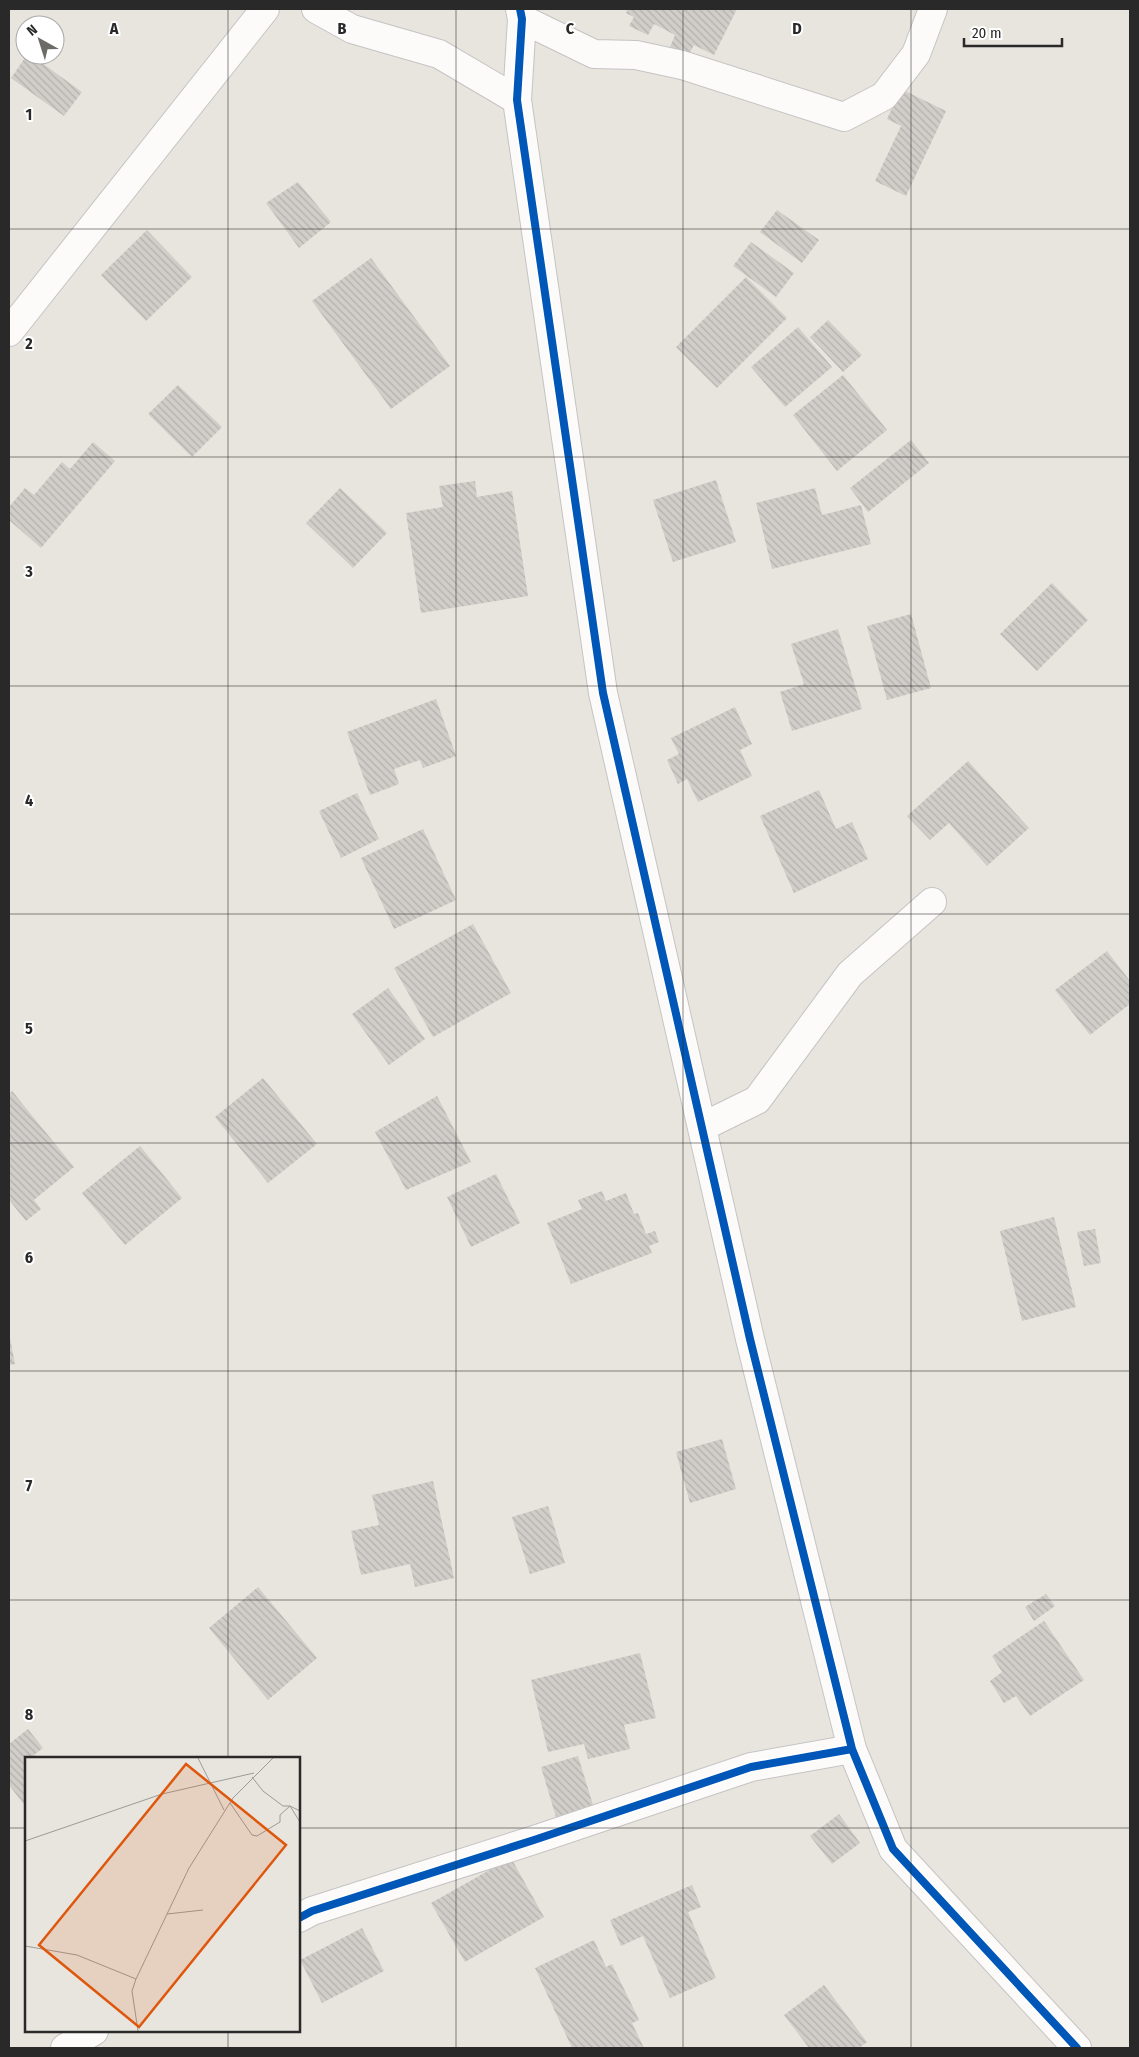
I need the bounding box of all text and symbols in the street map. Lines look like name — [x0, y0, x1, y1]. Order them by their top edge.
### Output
north arrow — [15, 15, 65, 65]
scale bar — [964, 15, 1062, 47]
text: A — [109, 19, 119, 38]
text: B — [338, 19, 347, 38]
text: C — [566, 19, 575, 38]
text: D — [792, 19, 802, 38]
text: N — [24, 21, 41, 40]
text: 20 m — [972, 24, 1002, 42]
text: 1 — [26, 105, 32, 124]
text: 2 — [24, 334, 33, 353]
text: 3 — [24, 562, 33, 581]
text: 4 — [25, 791, 33, 810]
text: 5 — [25, 1019, 33, 1038]
text: 6 — [25, 1248, 33, 1267]
text: 7 — [26, 1476, 33, 1495]
text: 8 — [25, 1705, 34, 1724]
inset map — [25, 1757, 300, 2032]

